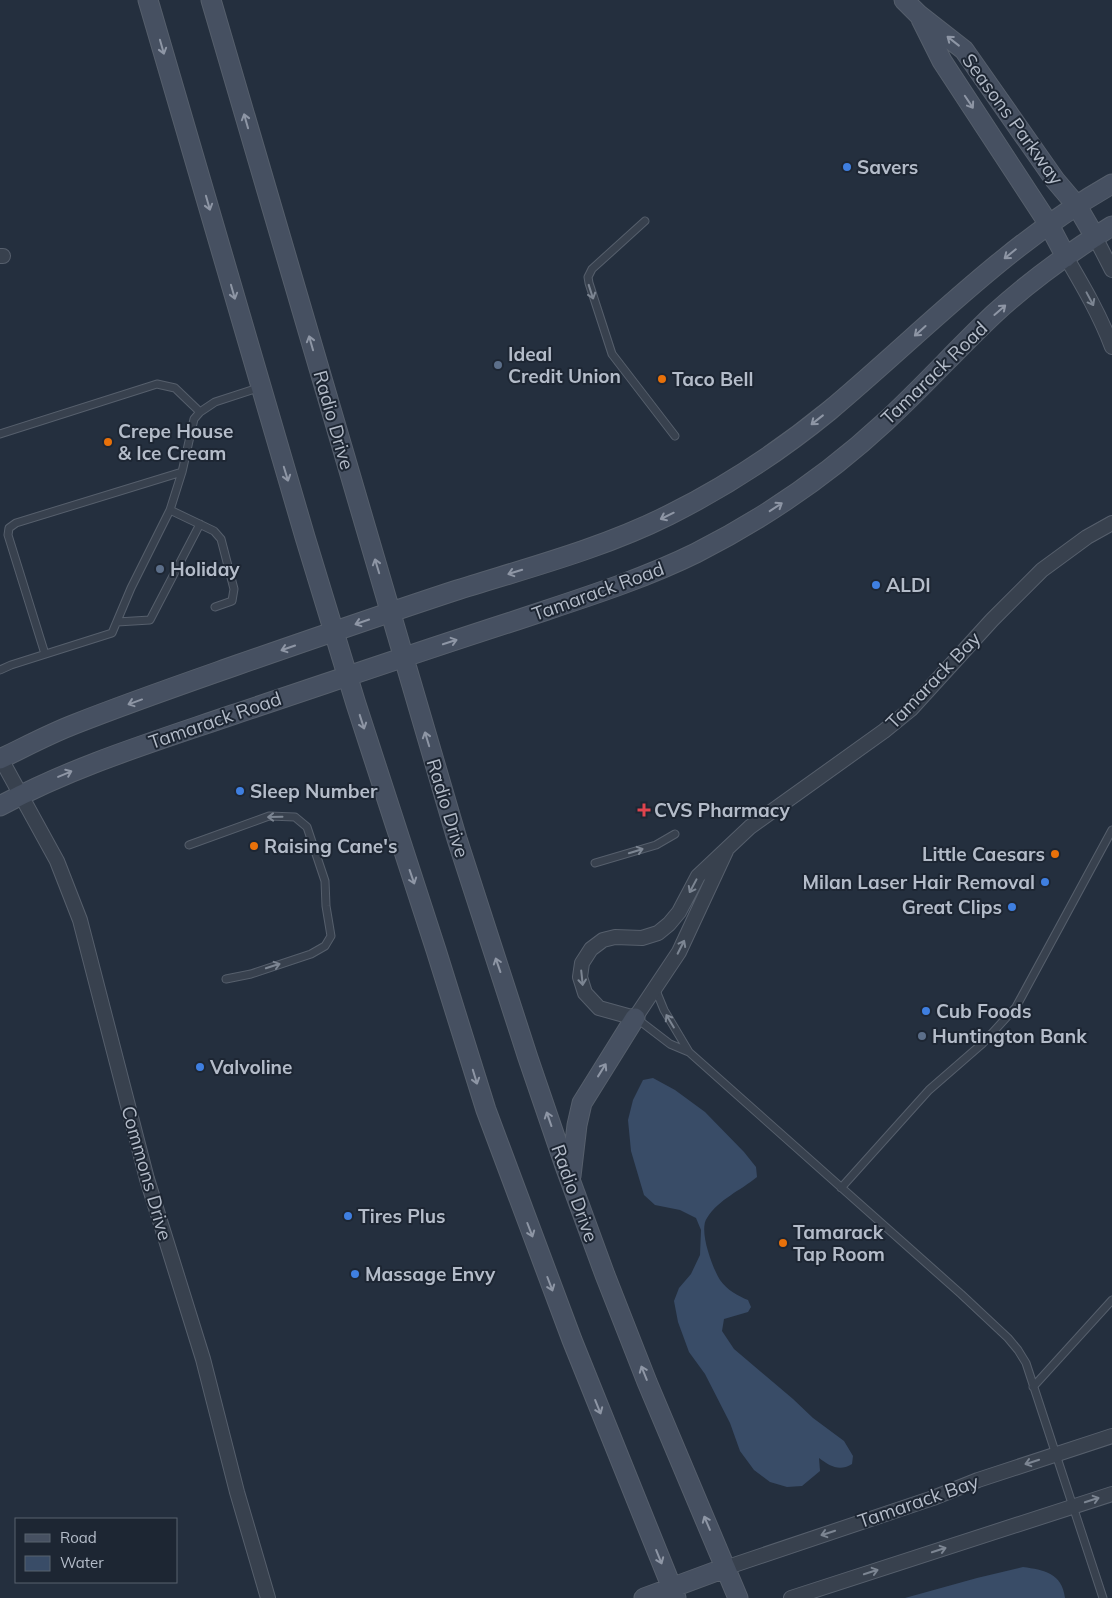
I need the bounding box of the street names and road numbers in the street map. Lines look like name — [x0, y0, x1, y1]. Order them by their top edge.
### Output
street label: Seasons Parkway — [957, 49, 1069, 189]
street label: Tamarack Road — [876, 316, 992, 430]
street label: Radio Drive — [308, 368, 360, 472]
street label: Tamarack Road — [529, 556, 667, 626]
street label: Tamarack Bay — [881, 626, 985, 734]
street label: Tamarack Road — [146, 686, 284, 754]
street label: Radio Drive — [422, 756, 474, 860]
street label: Commons Drive — [116, 1103, 178, 1243]
street label: Radio Drive — [546, 1141, 604, 1245]
street label: Tamarack Bay — [854, 1469, 982, 1533]

